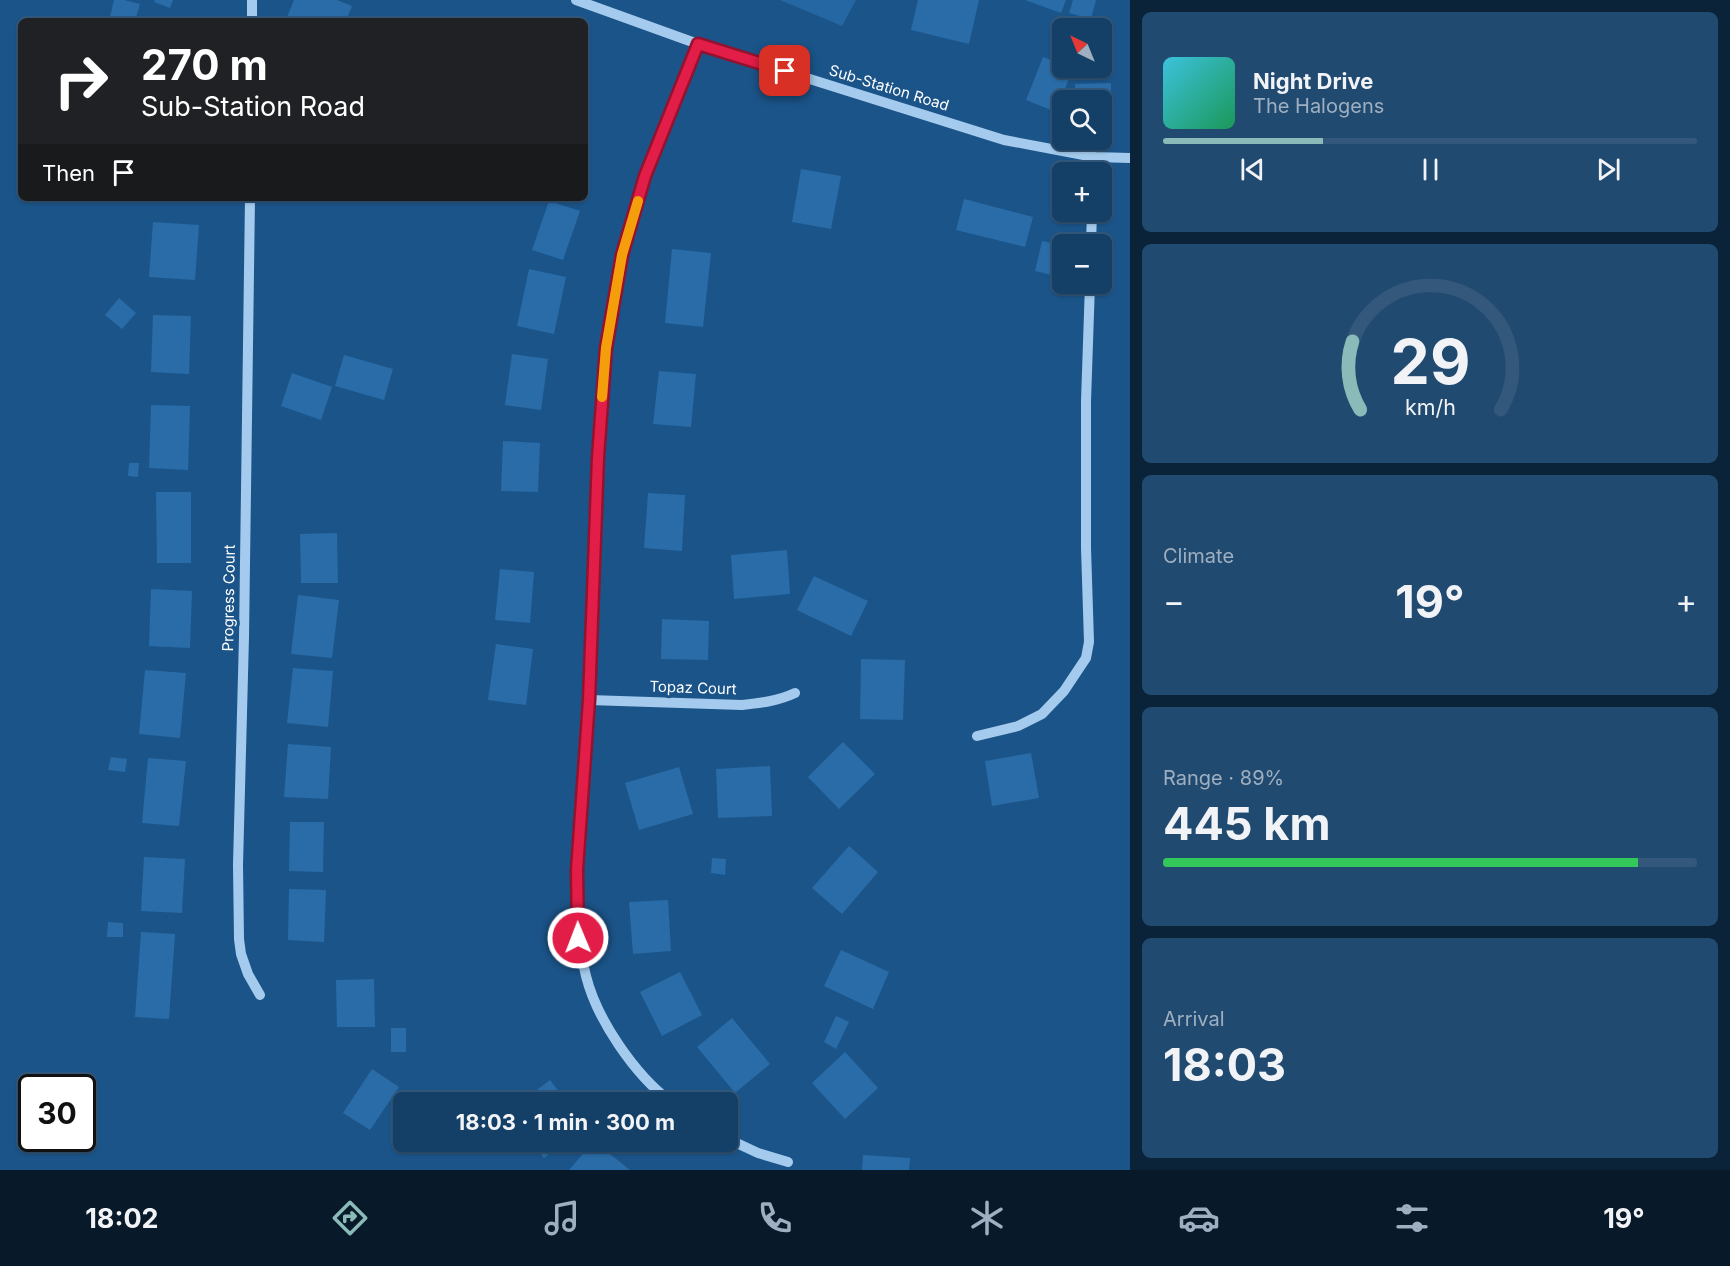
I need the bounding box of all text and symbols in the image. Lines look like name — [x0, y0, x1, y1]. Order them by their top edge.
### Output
north arrow — [1052, 18, 1112, 78]
map controls — [1052, 18, 1112, 294]
text: 270 m — [141, 39, 268, 90]
icon: right — [42, 42, 120, 120]
pin — [759, 45, 810, 96]
icon: arrive — [768, 54, 801, 87]
street label: Sub-Station Road — [827, 60, 951, 115]
text: Night Drive — [1253, 68, 1373, 94]
text: Sub-Station Road — [141, 90, 365, 123]
button: search — [1052, 90, 1112, 150]
text: The Halogens — [1253, 94, 1384, 118]
icon: previous — [1236, 153, 1269, 186]
icon: pause — [1414, 153, 1447, 186]
icon: next — [1592, 153, 1625, 186]
icon: arrive — [107, 156, 140, 189]
text: Then — [42, 160, 95, 186]
button: + — [1052, 162, 1112, 222]
button: − — [1052, 234, 1112, 294]
text: 29 — [1390, 325, 1470, 400]
text: km/h — [1405, 395, 1455, 421]
street label: Progress Court — [218, 544, 239, 652]
text: Climate — [1163, 544, 1234, 568]
text: 19° — [1395, 574, 1465, 629]
text: − — [1163, 581, 1185, 621]
text: + — [1675, 581, 1697, 621]
street label: Topaz Court — [649, 676, 737, 699]
text: Range · 89% — [1163, 766, 1284, 790]
text: 445 km — [1163, 796, 1330, 851]
position arrow — [546, 906, 610, 970]
text: Arrival — [1163, 1007, 1225, 1031]
text: 18:03 — [1163, 1037, 1286, 1092]
speed limit sign: 30 — [18, 1074, 96, 1152]
text: 18:03 · 1 min · 300 m — [456, 1109, 675, 1135]
icon: directions — [329, 1197, 371, 1239]
icon: music — [541, 1197, 583, 1239]
icon: phone — [754, 1197, 796, 1239]
icon: climate — [966, 1197, 1008, 1239]
icon: car — [1178, 1197, 1220, 1239]
icon: filters — [1391, 1197, 1433, 1239]
text: 18:02 — [85, 1202, 159, 1235]
text: 19° — [1603, 1202, 1645, 1235]

